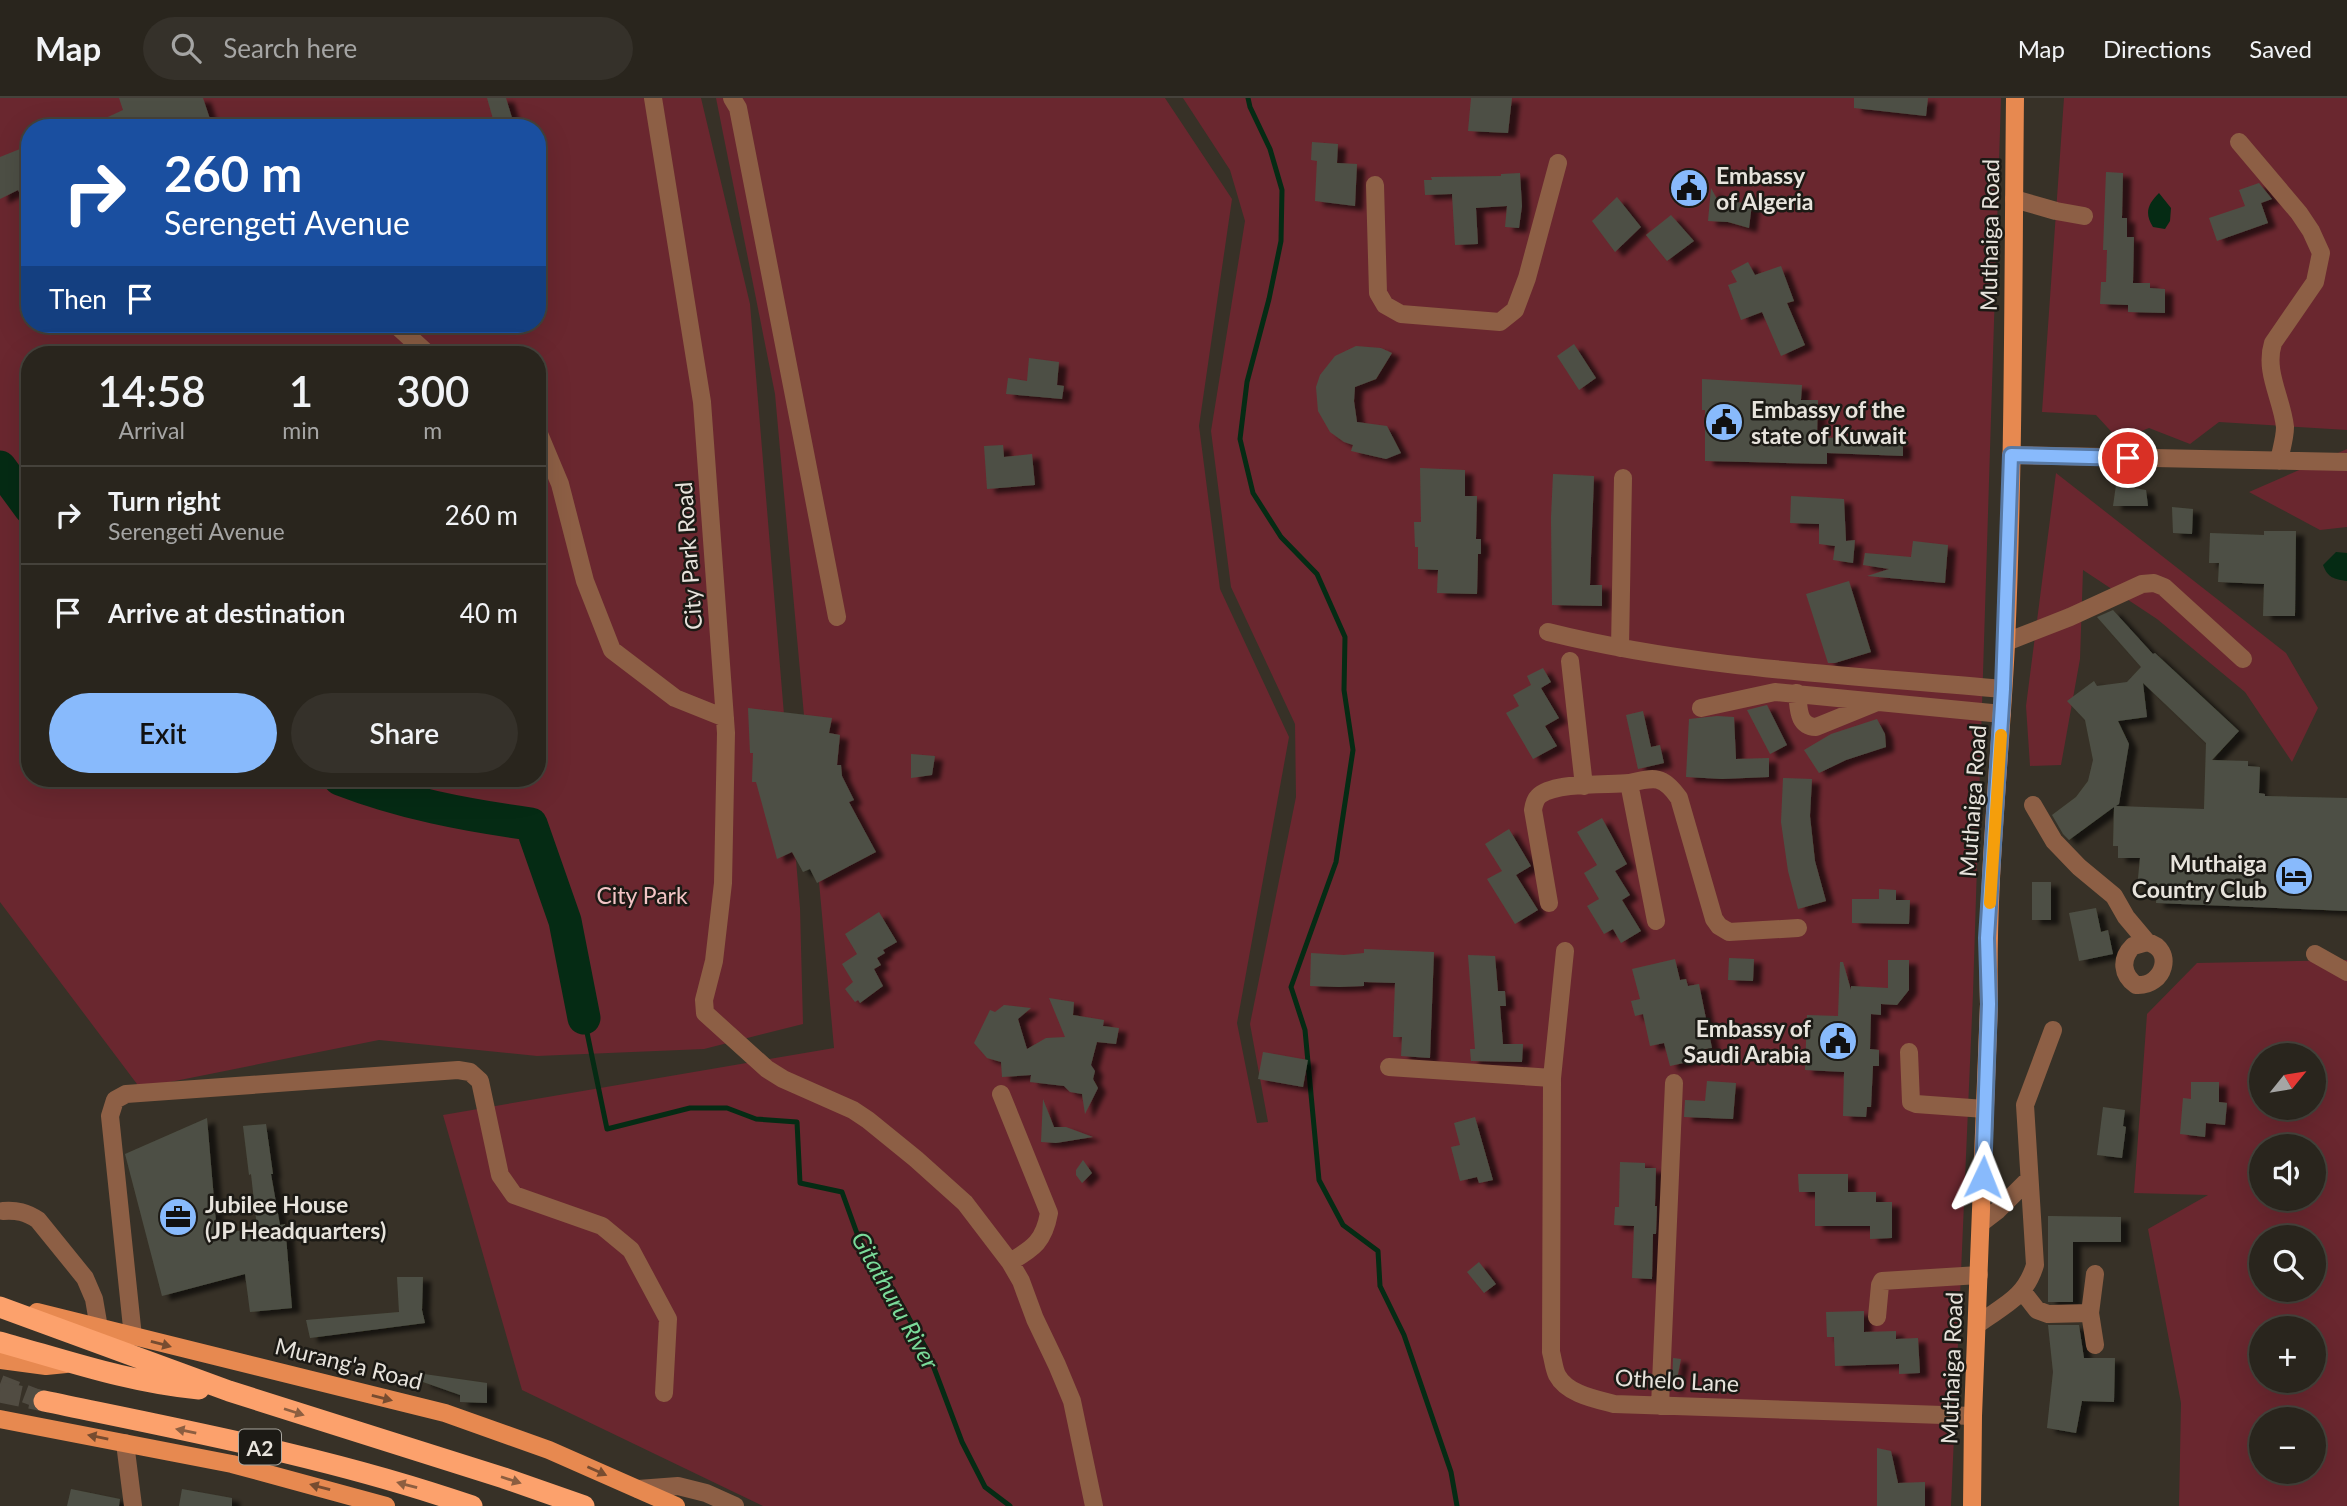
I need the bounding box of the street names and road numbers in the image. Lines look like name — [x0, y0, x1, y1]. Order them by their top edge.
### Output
street label: Muthaiga Road — [1974, 159, 2004, 311]
street label: City Park Road — [669, 481, 707, 631]
street label: Muthaiga Road — [1953, 724, 1991, 878]
street label: Muthaiga Road — [1934, 1291, 1968, 1445]
street label: Murang'a Road — [272, 1331, 426, 1395]
street label: Othelo Lane — [1614, 1363, 1740, 1397]
road number: A2 — [239, 1430, 281, 1464]

